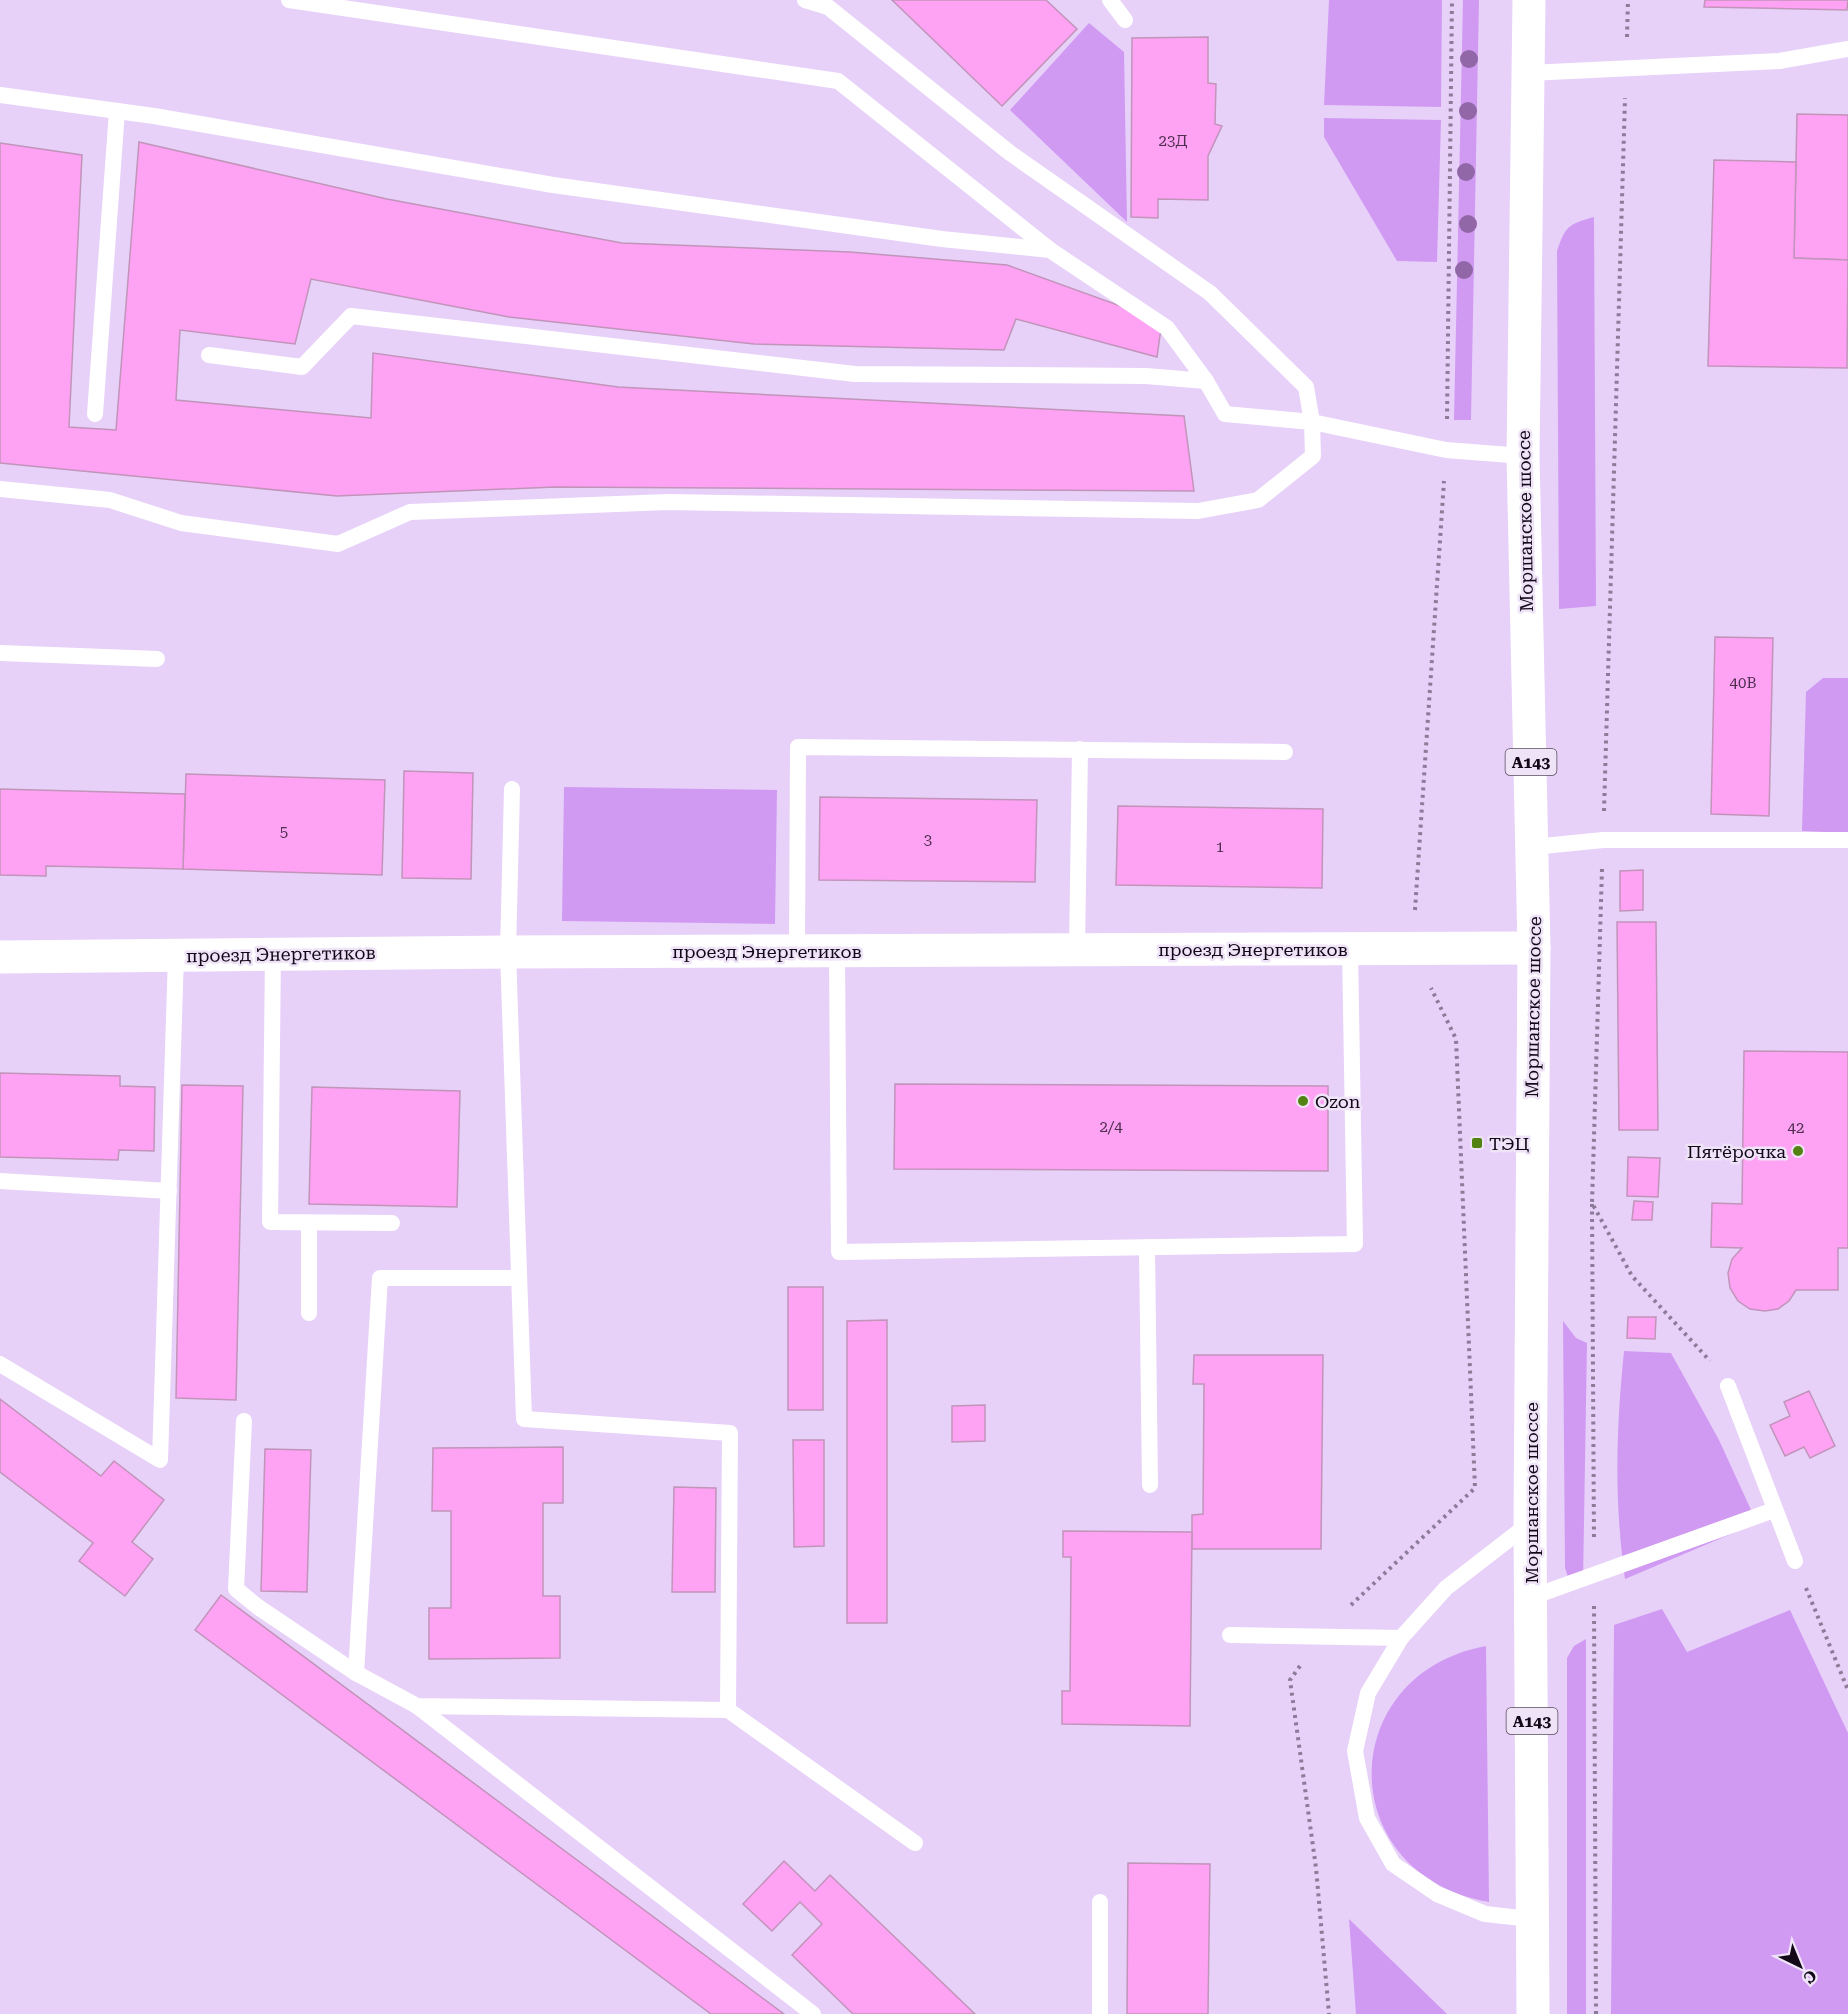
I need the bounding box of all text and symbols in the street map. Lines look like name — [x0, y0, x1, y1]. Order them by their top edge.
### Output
house number: 23Д — [1159, 132, 1187, 150]
street label: Моршанское шоссе — [1513, 430, 1537, 612]
house number: 40В — [1730, 674, 1756, 692]
road number: А143 — [1506, 749, 1556, 775]
house number: 5 — [280, 823, 288, 841]
house number: 3 — [924, 831, 932, 849]
house number: 1 — [1216, 838, 1224, 856]
street label: Моршанское шоссе — [1521, 916, 1545, 1098]
street label: проезд Энергетиков — [1158, 939, 1348, 960]
street label: проезд Энергетиков — [672, 941, 862, 962]
street label: проезд Энергетиков — [186, 942, 376, 966]
place label: Ozon — [1315, 1091, 1361, 1112]
marker: Ozon — [1296, 1094, 1310, 1108]
house number: 2/4 — [1099, 1118, 1123, 1136]
house number: 42 — [1788, 1119, 1804, 1137]
place label: ТЭЦ — [1489, 1133, 1529, 1154]
marker: ТЭЦ — [1470, 1136, 1484, 1150]
place label: Пятёрочка — [1687, 1141, 1786, 1162]
marker: Пятёрочка — [1791, 1144, 1805, 1158]
street label: Моршанское шоссе — [1521, 1402, 1542, 1584]
road number: А143 — [1506, 1708, 1558, 1734]
north arrow — [1770, 1936, 1830, 1996]
text: С — [1799, 1966, 1820, 1987]

